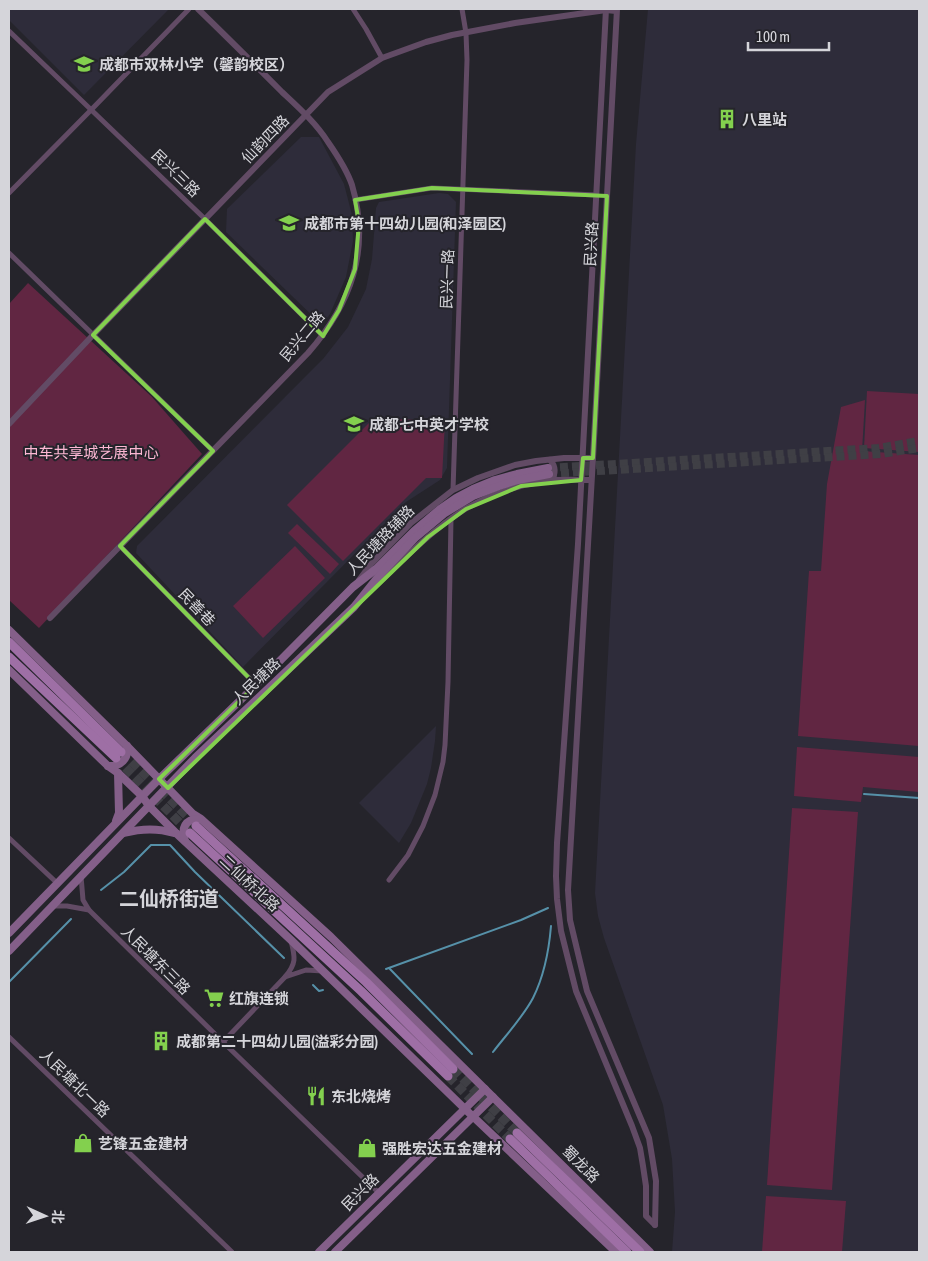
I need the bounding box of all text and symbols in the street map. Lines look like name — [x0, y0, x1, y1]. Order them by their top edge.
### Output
scale bar — [748, 20, 829, 52]
text: 100 m — [756, 28, 790, 45]
school or university icon: 成都市双林小学（馨韵校区） — [73, 53, 95, 75]
place label: 成都市双林小学（馨韵校区） — [99, 56, 294, 73]
building icon: 八里站 — [716, 108, 738, 130]
place label: 八里站 — [742, 111, 787, 128]
street label: 仙韵四路 — [238, 112, 292, 166]
street label: 民兴三路 — [149, 146, 203, 200]
school or university icon: 成都市第十四幼儿园(和泽园区) — [278, 212, 300, 234]
place label: 成都市第十四幼儿园(和泽园区) — [304, 215, 506, 232]
street label: 民兴路 — [581, 221, 601, 267]
street label: 民兴一路 — [437, 249, 457, 309]
street label: 民兴二路 — [276, 308, 328, 364]
school or university icon: 成都七中英才学校 — [343, 413, 365, 435]
place label: 成都七中英才学校 — [369, 416, 489, 433]
park label: 中车共享城艺展中心 — [23, 444, 159, 461]
street label: 人民塘路辅路 — [343, 502, 417, 578]
street label: 民善巷 — [175, 585, 219, 629]
street label: 人民塘路 — [229, 654, 283, 708]
street label: 二仙桥北路 — [217, 851, 283, 915]
district label: 二仙桥街道 — [119, 887, 219, 910]
street label: 人民塘东三路 — [118, 922, 194, 998]
supermarket icon: 红旗连锁 — [203, 987, 225, 1009]
place label: 红旗连锁 — [229, 990, 289, 1007]
building icon: 成都第二十四幼儿园(溢彩分园) — [150, 1030, 172, 1052]
place label: 成都第二十四幼儿园(溢彩分园) — [176, 1033, 378, 1050]
street label: 人民塘北一路 — [37, 1046, 113, 1120]
restaurant icon: 东北烧烤 — [305, 1085, 327, 1107]
place label: 东北烧烤 — [331, 1088, 391, 1105]
shop icon: 艺锋五金建材 — [72, 1132, 94, 1154]
place label: 艺锋五金建材 — [98, 1135, 188, 1152]
shop icon: 强胜宏达五金建材 — [356, 1137, 378, 1159]
place label: 强胜宏达五金建材 — [382, 1140, 502, 1157]
street label: 蜀龙路 — [559, 1142, 603, 1186]
street label: 民兴路 — [338, 1170, 382, 1214]
north arrow — [20, 1191, 70, 1241]
text: 北 — [50, 1209, 66, 1224]

